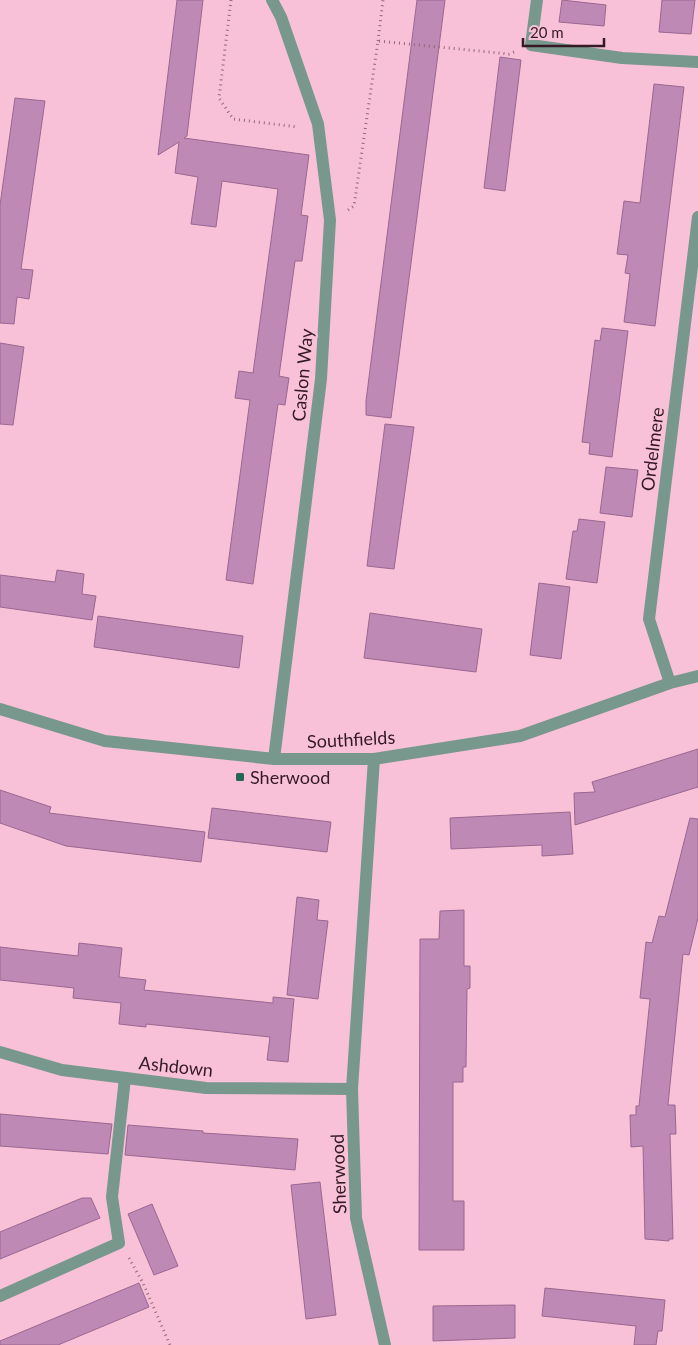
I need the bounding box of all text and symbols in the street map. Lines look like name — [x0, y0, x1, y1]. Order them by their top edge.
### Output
scale bar — [523, 15, 604, 47]
text: 20 m — [530, 23, 564, 41]
street label: Caslon Way — [287, 327, 317, 422]
street label: Ordelmere — [636, 406, 668, 492]
street label: Southfields — [306, 726, 396, 752]
place label: Sherwood — [250, 766, 330, 788]
marker: Sherwood — [234, 771, 246, 783]
street label: Ashdown — [138, 1051, 214, 1081]
street label: Sherwood — [326, 1134, 350, 1214]

